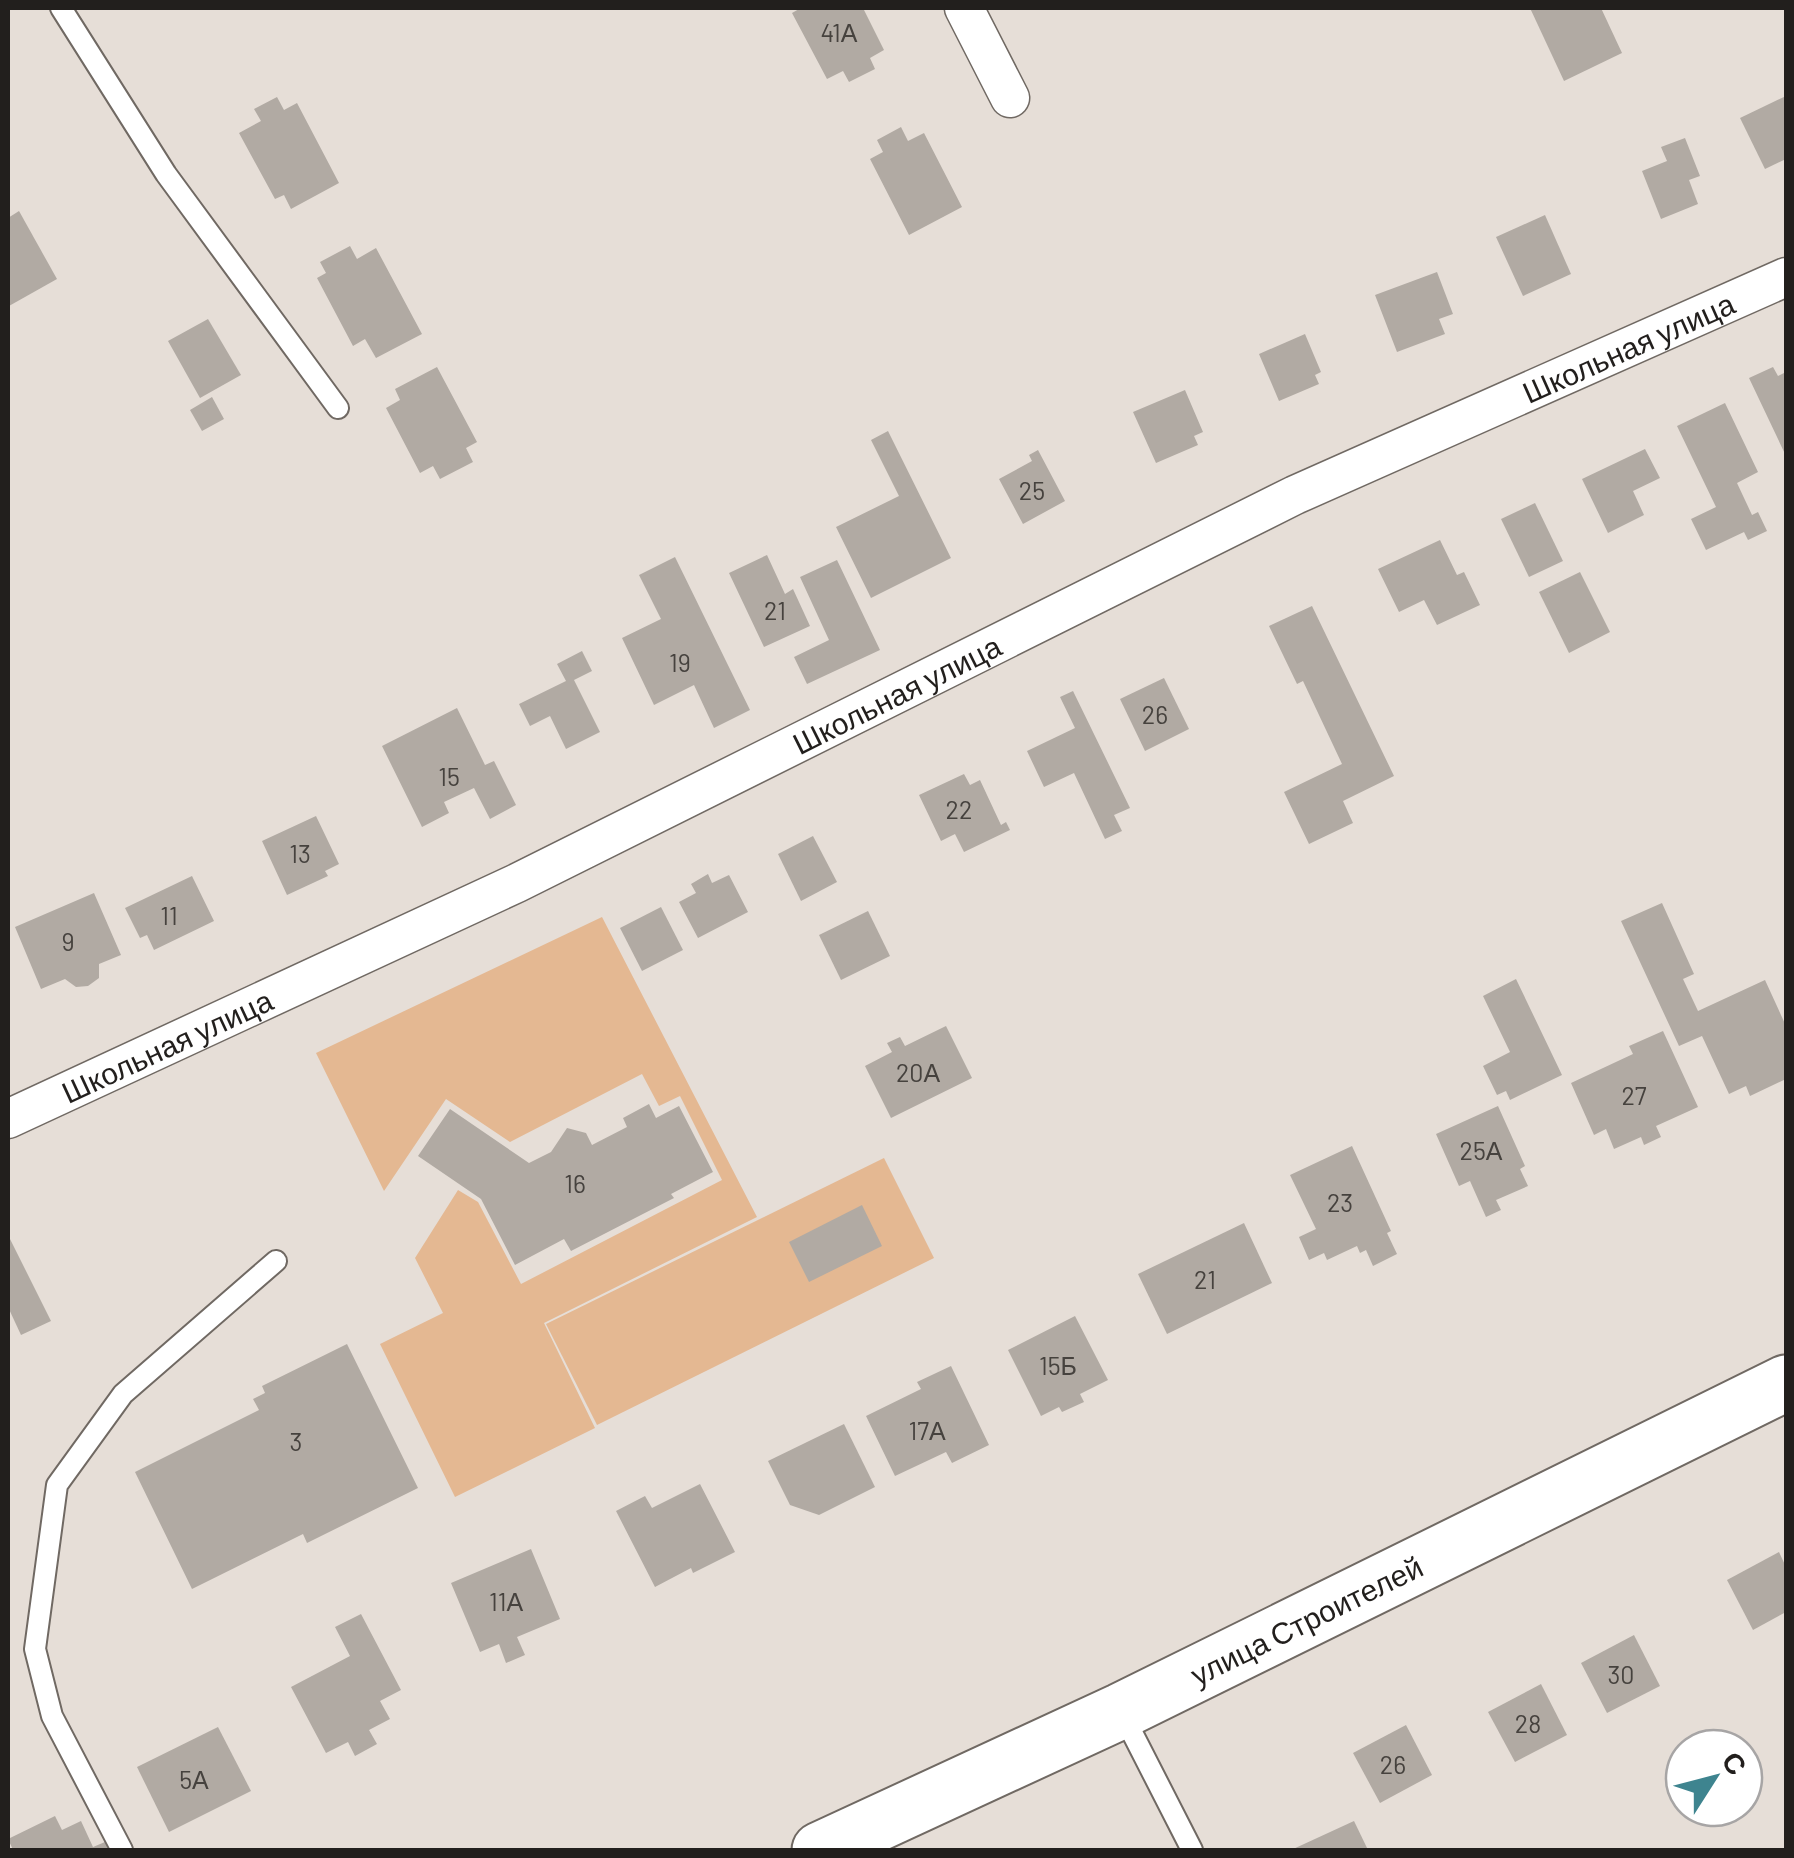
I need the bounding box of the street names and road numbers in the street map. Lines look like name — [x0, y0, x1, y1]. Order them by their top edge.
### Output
street label: Школьная улица — [1517, 284, 1740, 410]
street label: Школьная улица — [786, 627, 1007, 761]
street label: Школьная улица — [56, 981, 278, 1110]
street label: улица Строителей — [1184, 1547, 1428, 1692]

